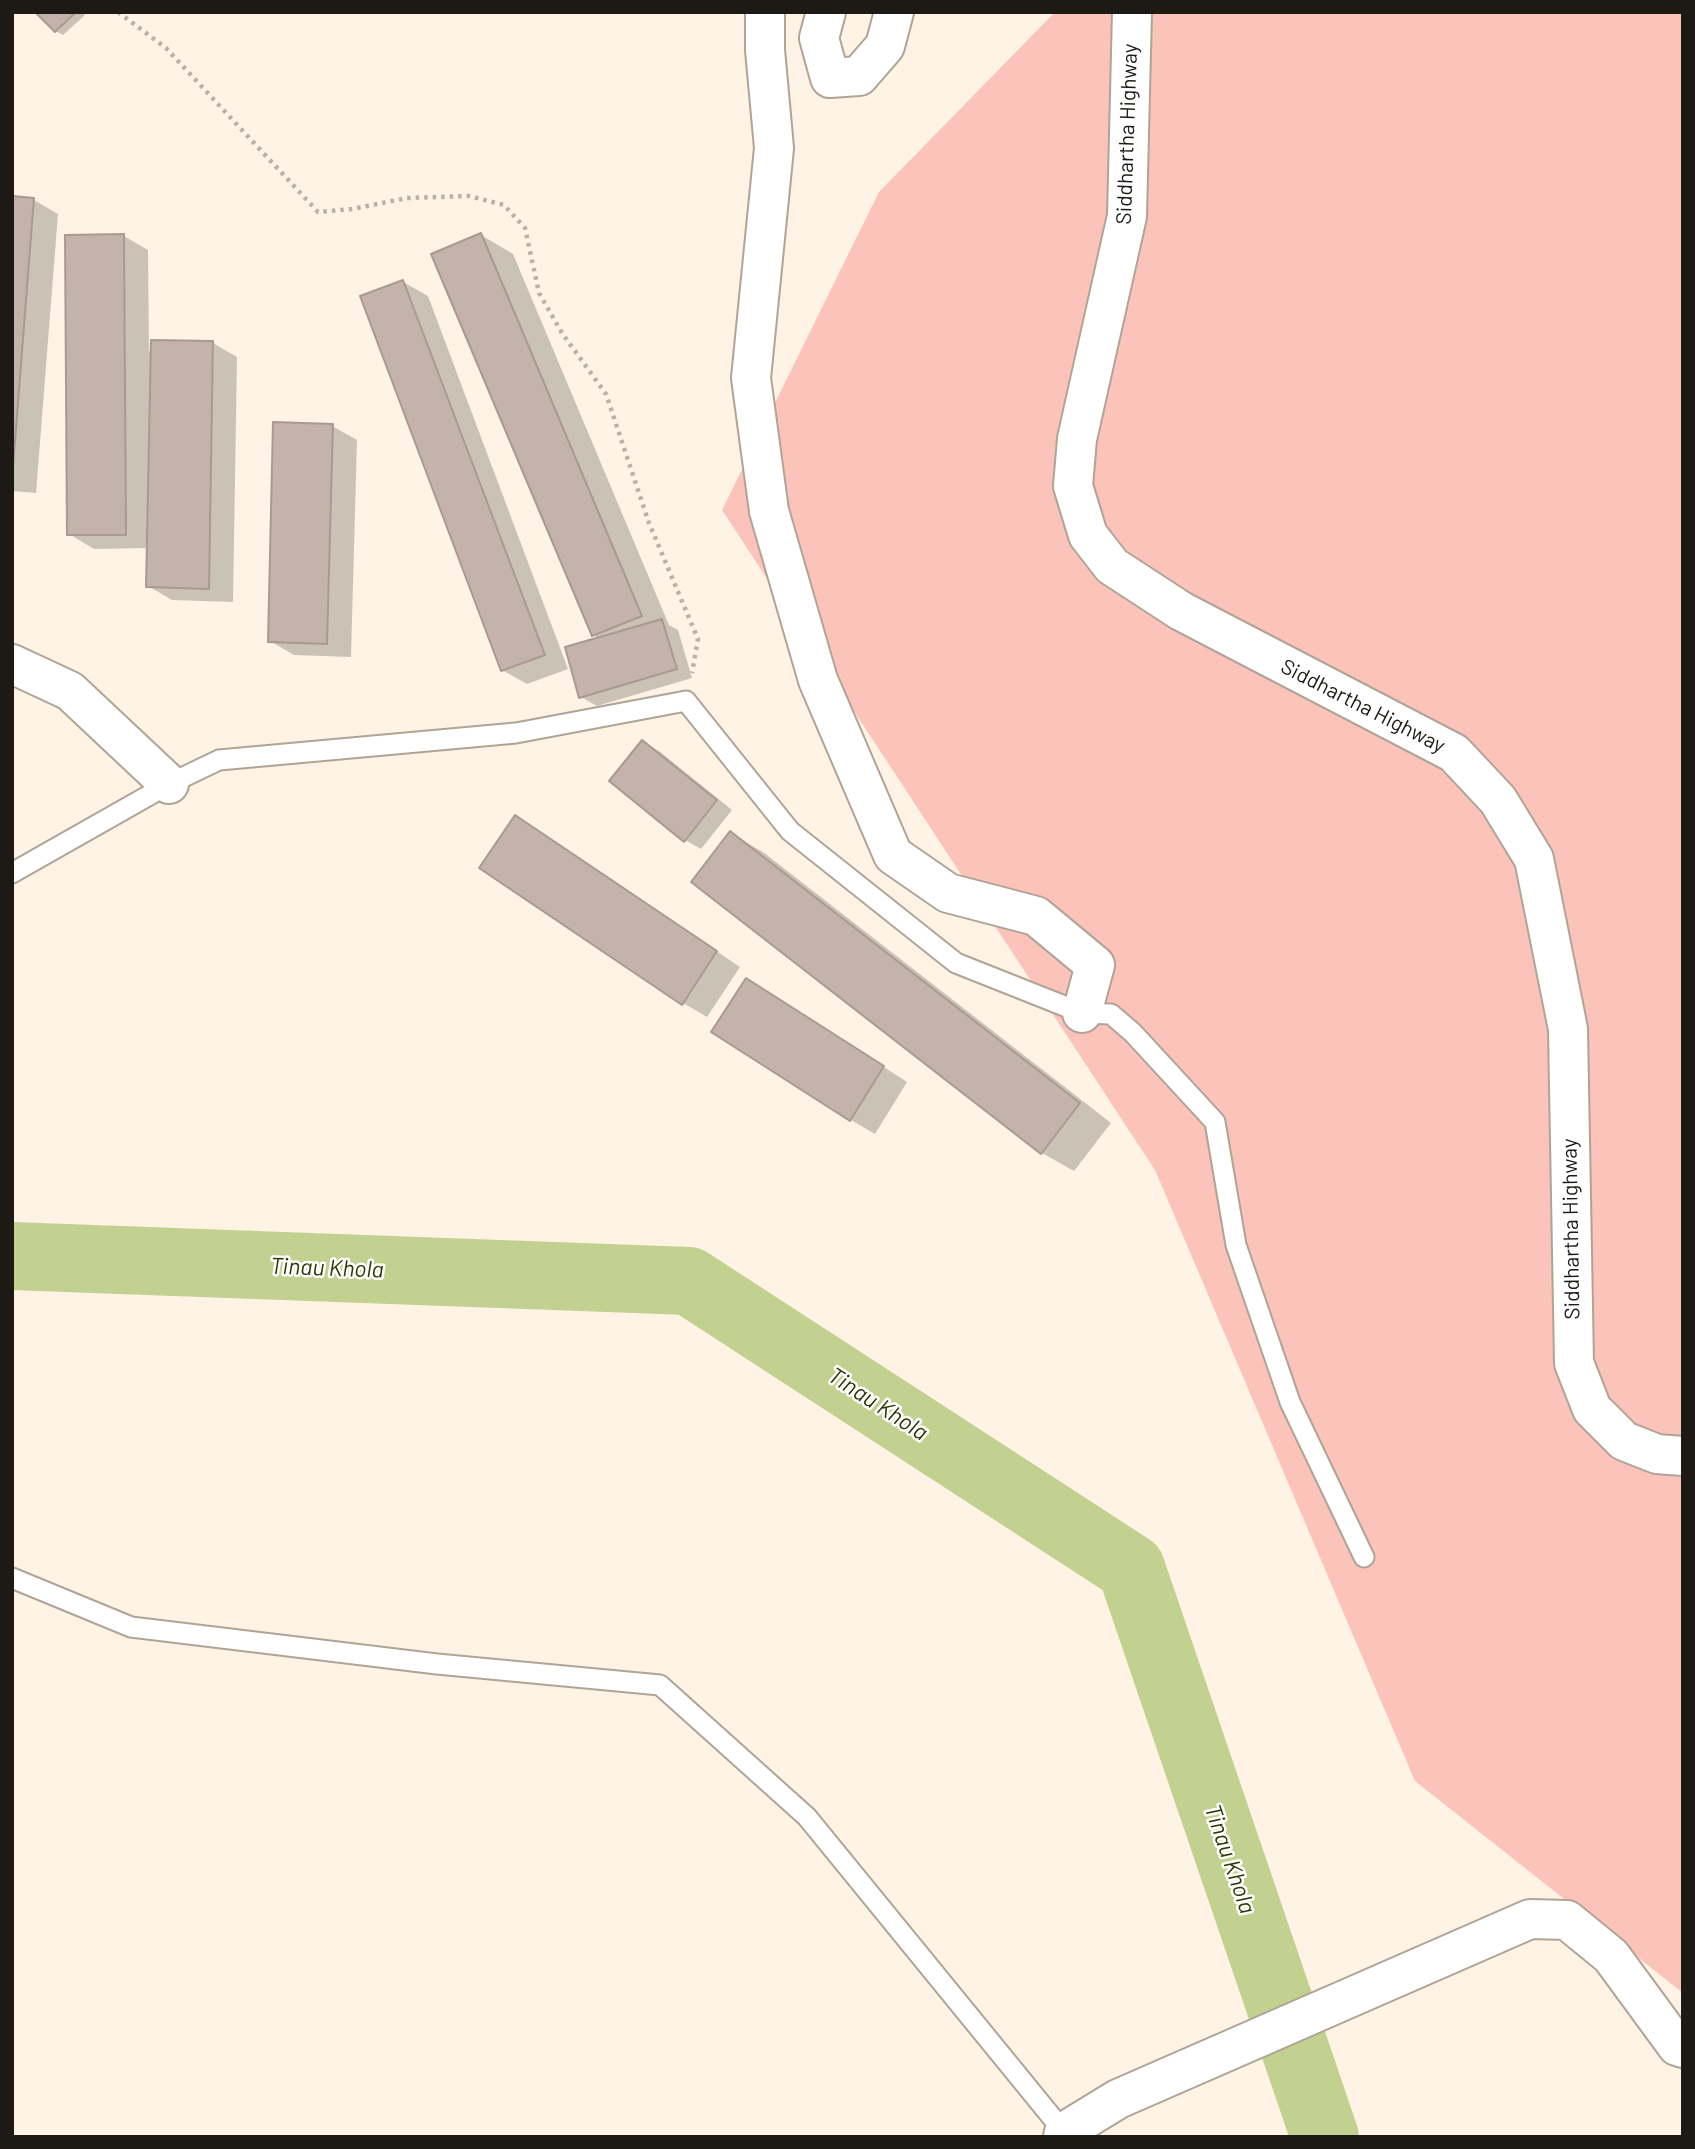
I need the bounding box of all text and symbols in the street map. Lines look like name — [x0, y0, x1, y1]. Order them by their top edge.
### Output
street label: Siddhartha Highway — [1111, 43, 1143, 225]
street label: Siddhartha Highway — [1277, 654, 1449, 758]
street label: Siddhartha Highway — [1557, 1138, 1585, 1320]
water label: Tinau Khola — [270, 1252, 384, 1284]
water label: Tinau Khola — [823, 1361, 933, 1447]
water label: Tinau Khola — [1198, 1801, 1262, 1917]

